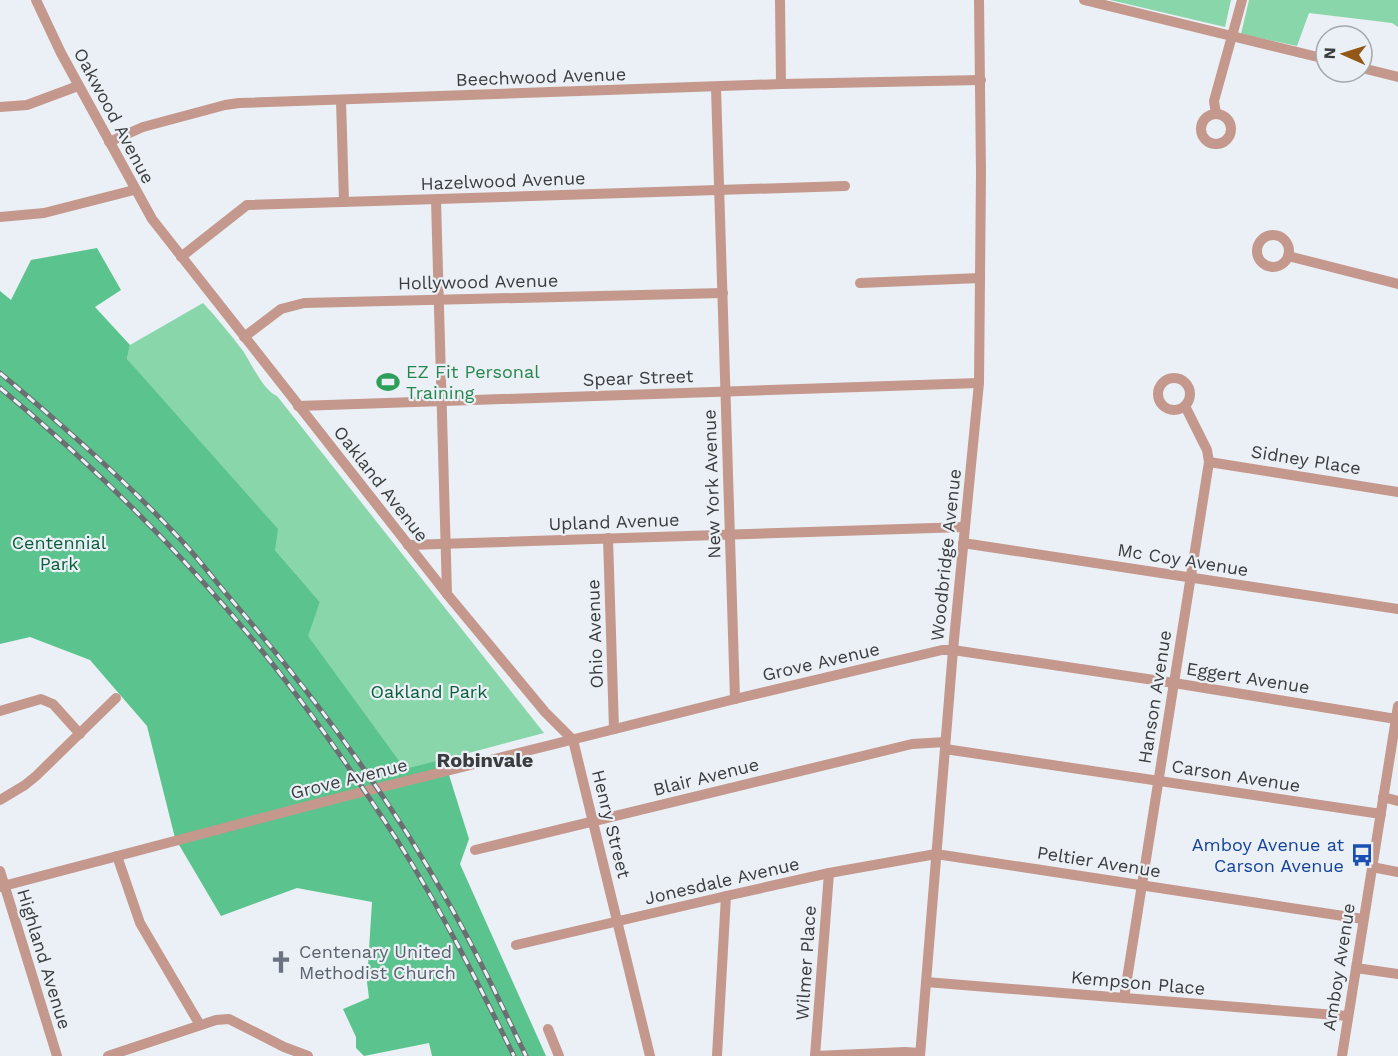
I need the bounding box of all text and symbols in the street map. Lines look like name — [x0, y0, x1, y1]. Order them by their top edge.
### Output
north arrow — [1314, 24, 1374, 84]
street label: Oakwood Avenue — [70, 44, 159, 187]
text: N — [1320, 47, 1339, 60]
street label: Beechwood Avenue — [455, 63, 626, 90]
street label: Hazelwood Avenue — [420, 167, 586, 194]
street label: Hollywood Avenue — [398, 270, 558, 293]
place label: EZ Fit Personal Training — [406, 361, 540, 403]
street label: Spear Street — [582, 365, 694, 390]
sports icon: EZ Fit Personal Training — [375, 369, 401, 395]
street label: New York Avenue — [698, 409, 725, 559]
street label: Oakland Avenue — [330, 422, 433, 546]
street label: Sidney Place — [1250, 440, 1362, 479]
street label: Woodbridge Avenue — [926, 468, 965, 642]
street label: Upland Avenue — [548, 509, 680, 534]
park label: Centennial Park — [12, 532, 107, 574]
street label: Mc Coy Avenue — [1116, 539, 1250, 580]
street label: Ohio Avenue — [582, 579, 607, 689]
street label: Hanson Avenue — [1134, 629, 1175, 765]
street label: Grove Avenue — [760, 638, 882, 685]
street label: Eggert Avenue — [1185, 657, 1311, 698]
park label: Oakland Park — [371, 681, 487, 702]
district label: Robinvale — [437, 748, 533, 772]
street label: Blair Avenue — [651, 753, 761, 800]
street label: Grove Avenue — [288, 754, 410, 803]
street label: Carson Avenue — [1170, 755, 1302, 796]
street label: Henry Street — [588, 767, 635, 881]
place label: Amboy Avenue at Carson Avenue — [1192, 834, 1344, 876]
street label: Peltier Avenue — [1036, 841, 1162, 882]
bus stop icon: Amboy Avenue at Carson Avenue — [1349, 842, 1375, 868]
street label: Jonesdale Avenue — [642, 852, 801, 909]
street label: Highland Avenue — [13, 886, 76, 1032]
street label: Amboy Avenue — [1318, 902, 1359, 1032]
street label: Wilmer Place — [791, 905, 820, 1021]
place label: Centenary United Methodist Church — [299, 941, 456, 983]
church icon: Centenary United Methodist Church — [268, 949, 294, 975]
street label: Kempson Place — [1070, 966, 1206, 999]

